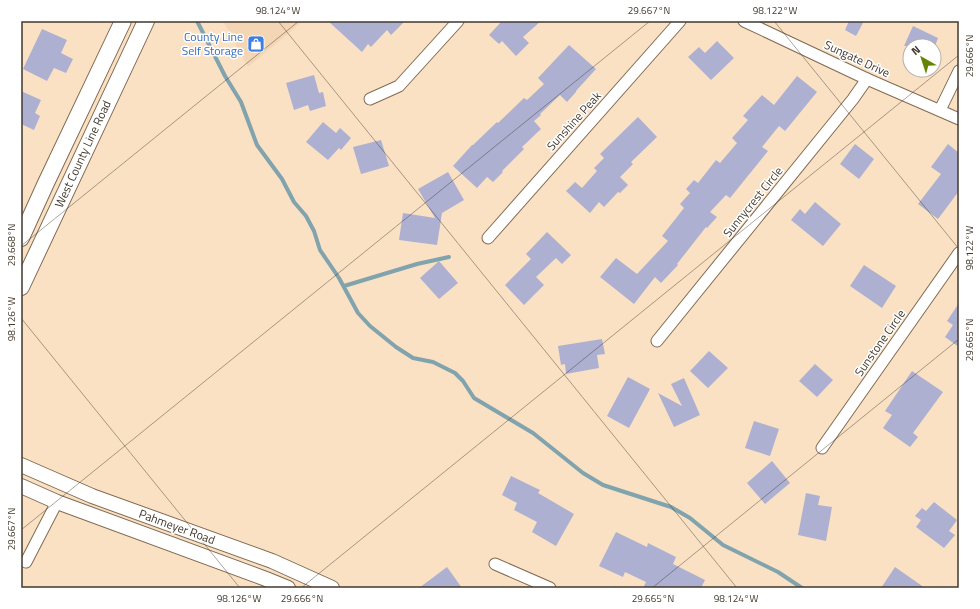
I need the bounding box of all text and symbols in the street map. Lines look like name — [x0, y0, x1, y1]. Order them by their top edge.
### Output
text: 98.124°W — [256, 3, 300, 18]
text: 29.667°N — [628, 3, 670, 18]
text: 98.122°W — [753, 3, 797, 18]
place label: County Line Self Storage — [182, 27, 243, 60]
shop icon: County Line Self Storage — [246, 34, 266, 54]
street label: Sungate Drive — [821, 35, 893, 82]
text: 29.666°N — [962, 35, 977, 77]
north arrow — [902, 38, 942, 78]
text: N — [908, 42, 924, 59]
street label: Sunshine Peak — [542, 87, 606, 155]
street label: West County Line Road — [49, 97, 116, 211]
street label: Sunnycrest Circle — [718, 162, 787, 241]
text: 29.668°N — [4, 224, 19, 266]
text: 98.122°W — [962, 226, 977, 270]
text: 98.126°W — [4, 297, 19, 341]
street label: Sunstone Circle — [849, 305, 910, 380]
text: 29.665°N — [962, 319, 977, 361]
street label: Pahmeyer Road — [136, 504, 218, 549]
text: 29.667°N — [4, 508, 19, 550]
text: 98.126°W — [217, 591, 261, 606]
text: 29.666°N — [281, 591, 323, 606]
text: 29.665°N — [632, 591, 674, 606]
text: 98.124°W — [714, 591, 758, 606]

